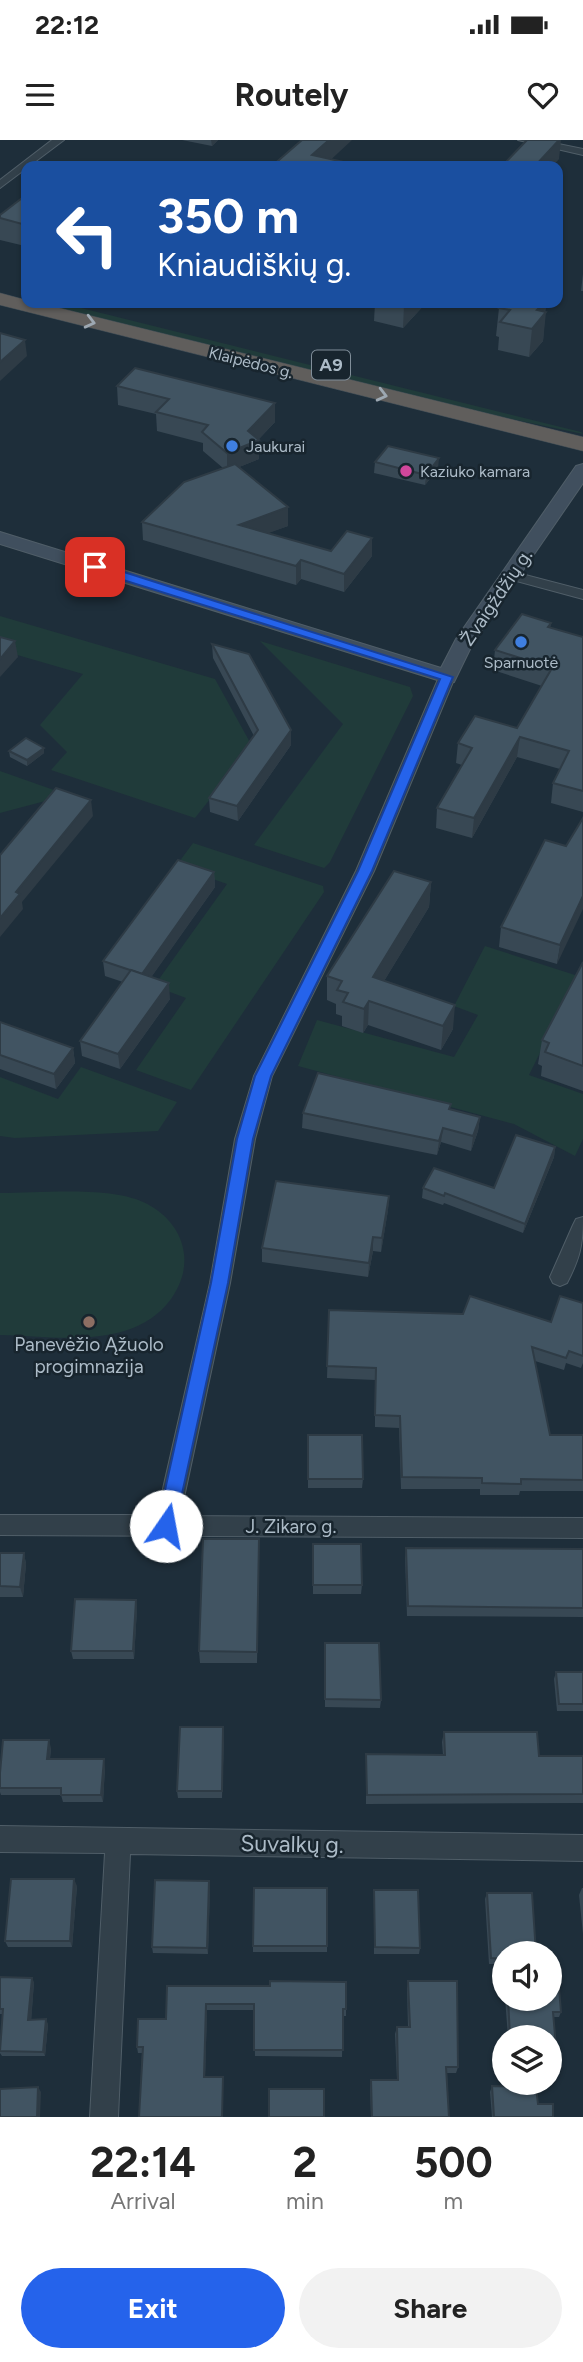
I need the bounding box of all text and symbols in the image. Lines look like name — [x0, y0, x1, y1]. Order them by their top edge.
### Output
text: 22:12 — [35, 9, 99, 41]
icon: menu — [21, 76, 59, 114]
text: Routely — [234, 76, 349, 114]
icon: heart — [524, 76, 562, 114]
text: 350 m — [157, 186, 299, 245]
icon: left — [42, 189, 133, 280]
text: Kniaudiškių g. — [157, 246, 351, 284]
one-way arrow — [84, 314, 96, 328]
street label: Klaipėdos g. — [207, 343, 295, 382]
road number: A9 — [312, 350, 350, 380]
one-way arrow — [376, 387, 388, 401]
place label: Jaukurai — [246, 437, 305, 456]
marker: Jaukurai — [224, 438, 240, 454]
place label: Kaziuko kamara — [420, 462, 530, 481]
marker: Kaziuko kamara — [398, 463, 414, 479]
pin — [65, 537, 125, 597]
street label: Žvaigždžių g. — [456, 545, 537, 650]
icon: arrive — [76, 548, 114, 586]
marker: Sparnuotė — [513, 634, 529, 650]
place label: Sparnuotė — [484, 653, 559, 672]
marker: Panevėžio Ąžuolo progimnazija — [81, 1314, 97, 1330]
place label: Panevėžio Ąžuolo progimnazija — [14, 1333, 164, 1378]
position arrow — [129, 1489, 203, 1563]
street label: J. Zikaro g. — [246, 1515, 337, 1538]
street label: Suvalkų g. — [240, 1829, 344, 1859]
map controls — [492, 1941, 562, 2095]
button: sound — [492, 1941, 562, 2011]
button: layers — [492, 2025, 562, 2095]
text: 22:14 — [90, 2137, 196, 2188]
text: 2 — [293, 2137, 317, 2188]
text: 500 — [414, 2137, 493, 2188]
text: Arrival — [111, 2187, 175, 2215]
text: min — [286, 2187, 324, 2215]
text: m — [444, 2187, 463, 2215]
button: Exit — [21, 2268, 285, 2348]
button: Share — [299, 2268, 562, 2348]

